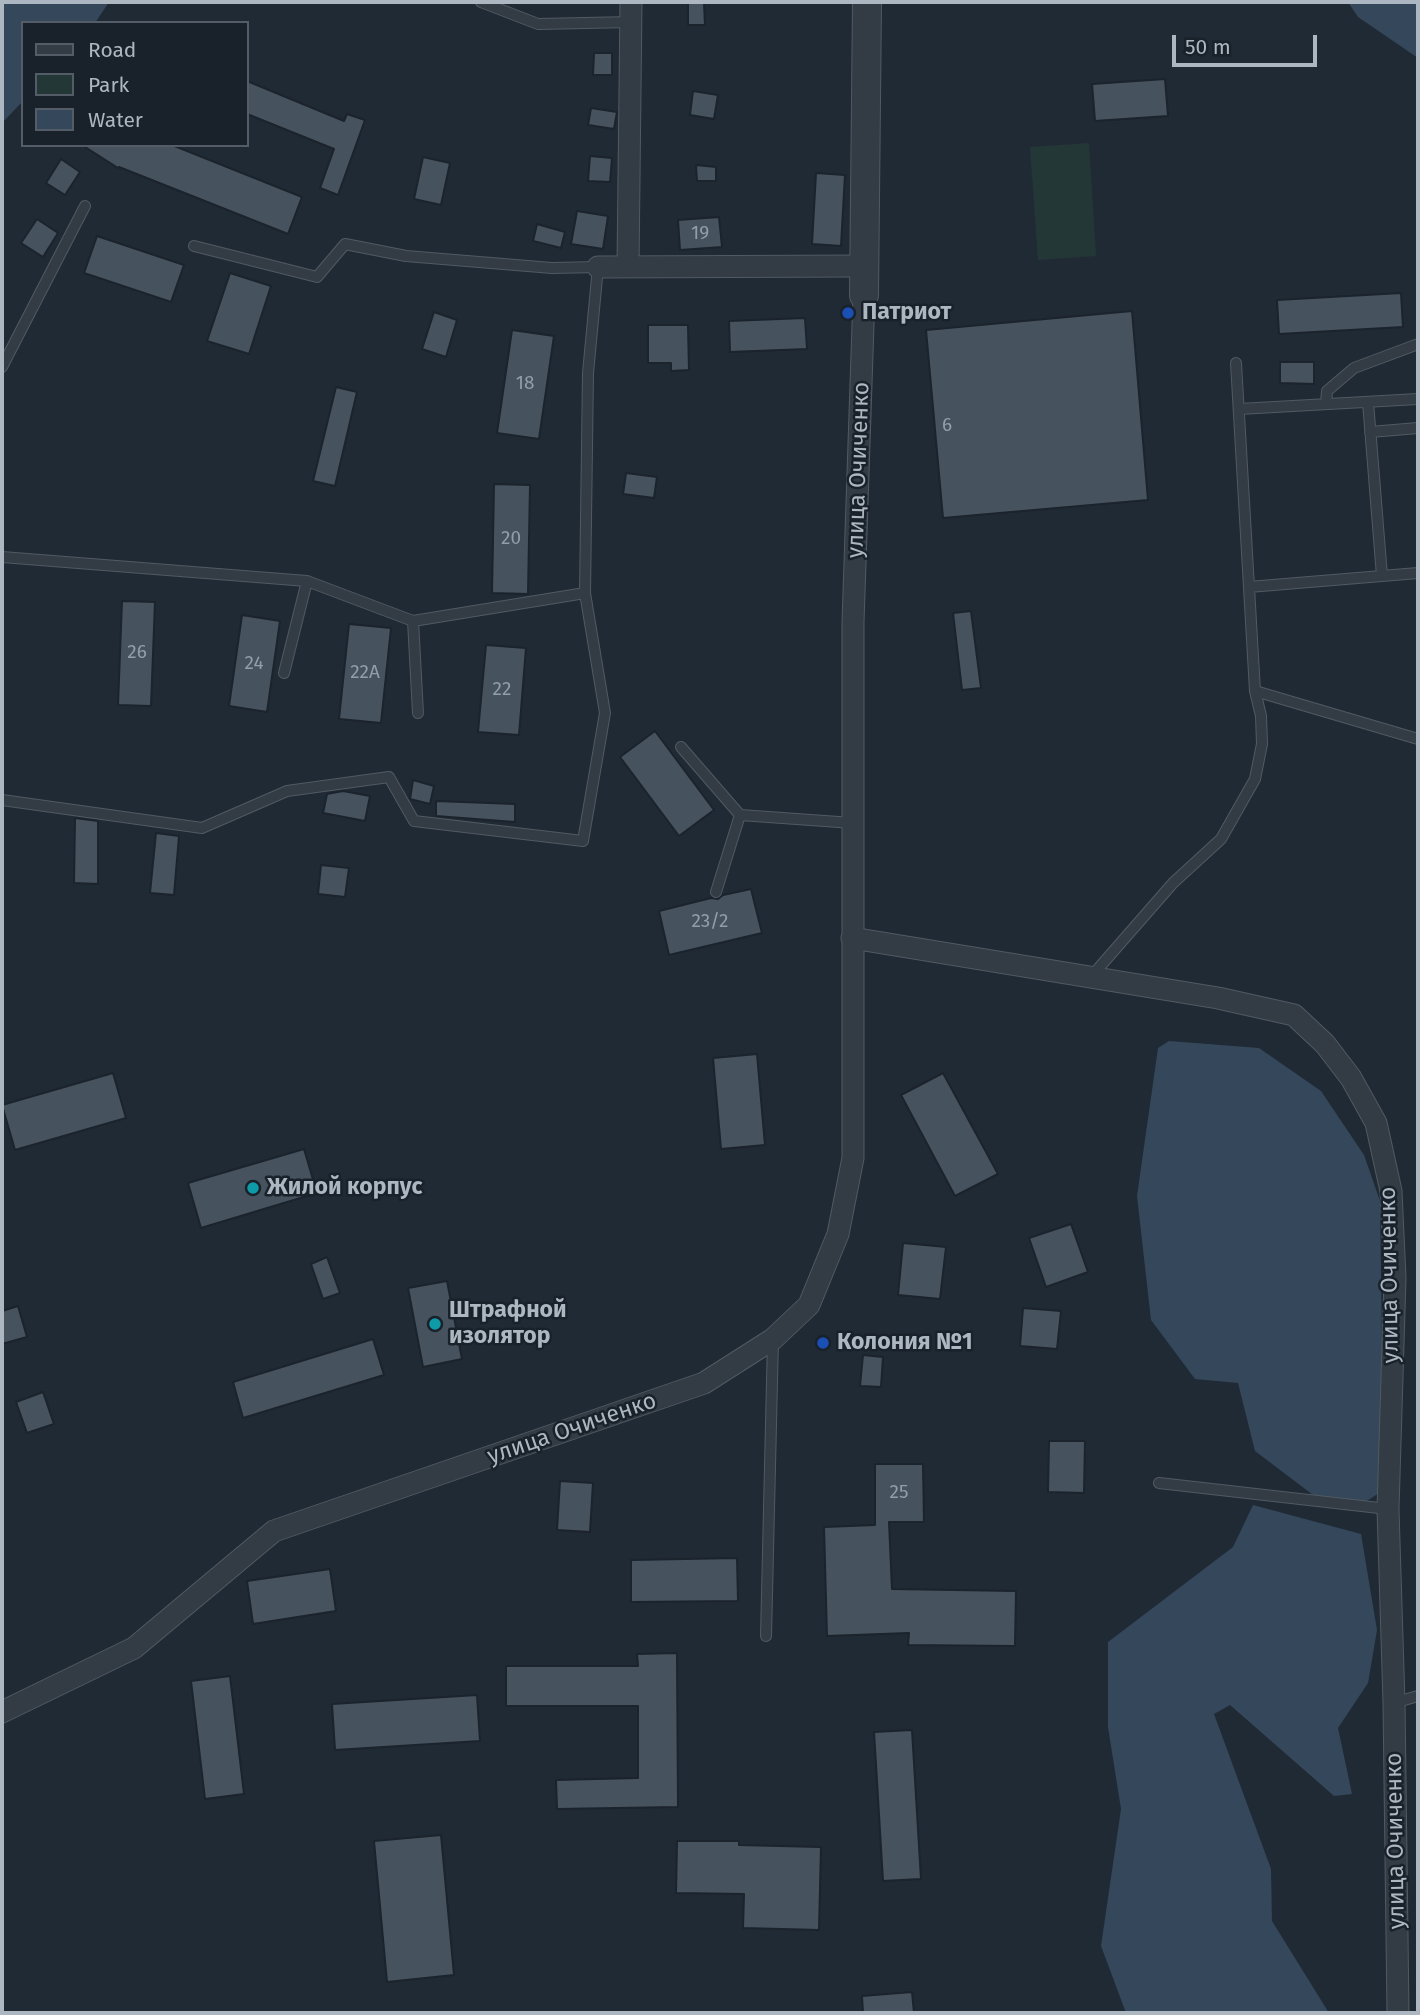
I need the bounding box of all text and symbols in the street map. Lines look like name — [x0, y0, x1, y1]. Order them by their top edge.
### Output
legend — [21, 21, 248, 147]
scale bar — [1175, 21, 1320, 65]
text: 50 m — [1185, 34, 1231, 60]
text: Road — [88, 37, 136, 63]
text: Park — [88, 72, 129, 98]
text: Water — [88, 107, 143, 133]
house number: 19 — [691, 223, 709, 245]
place label: Патриот — [862, 299, 951, 327]
marker: Патриот — [840, 305, 856, 321]
house number: 18 — [516, 373, 534, 395]
street label: улица Очиченко — [842, 381, 876, 559]
house number: 6 — [942, 415, 952, 437]
house number: 20 — [501, 528, 521, 550]
house number: 26 — [127, 642, 147, 664]
house number: 24 — [245, 653, 263, 675]
house number: 22А — [350, 662, 380, 684]
house number: 22 — [493, 679, 511, 701]
house number: 23/2 — [692, 911, 728, 933]
place label: Жилой корпус — [267, 1174, 423, 1202]
marker: Жилой корпус — [245, 1180, 261, 1196]
street label: улица Очиченко — [1375, 1186, 1405, 1364]
place label: Штрафной изолятор — [449, 1297, 567, 1351]
marker: Штрафной изолятор — [427, 1316, 443, 1332]
place label: Колония №1 — [837, 1329, 973, 1357]
marker: Колония №1 — [815, 1335, 831, 1351]
street label: улица Очиченко — [484, 1387, 660, 1471]
house number: 25 — [890, 1482, 908, 1504]
street label: улица Очиченко — [1381, 1752, 1411, 1930]

